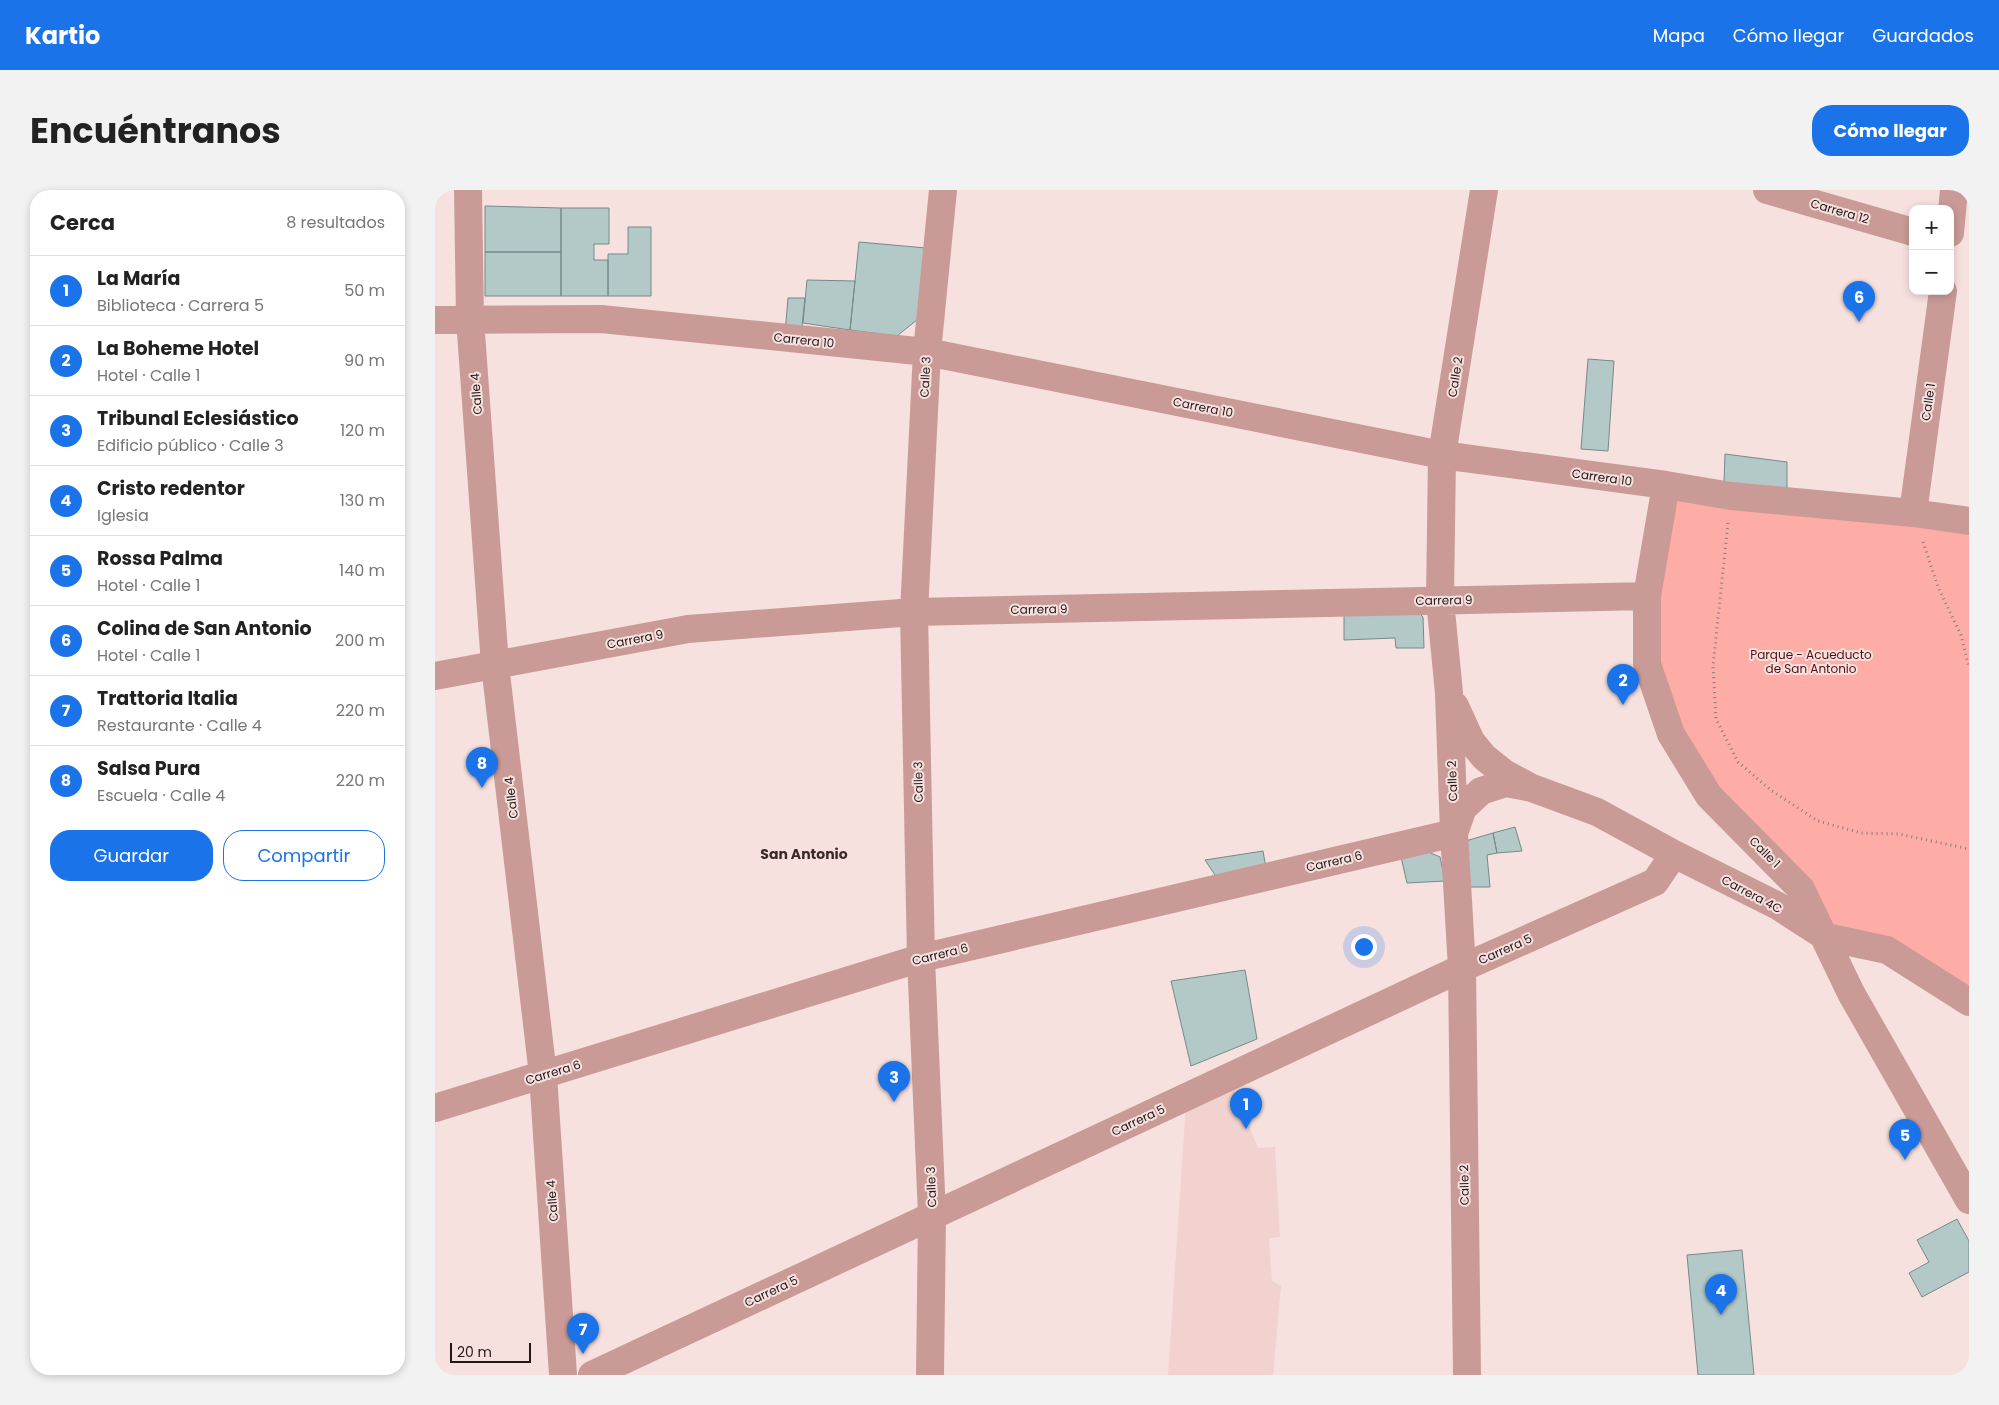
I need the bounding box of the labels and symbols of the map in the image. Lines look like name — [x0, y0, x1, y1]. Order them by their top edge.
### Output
street label: Carrera 12 — [1809, 195, 1871, 228]
pin: 6 — [1843, 281, 1875, 322]
street label: Carrera 10 — [773, 328, 835, 352]
street label: Calle 2 — [1443, 355, 1467, 398]
street label: Calle 3 — [915, 356, 935, 398]
street label: Calle 4 — [466, 372, 486, 415]
street label: Calle 1 — [1917, 382, 1939, 422]
street label: Carrera 10 — [1171, 393, 1235, 421]
street label: Carrera 10 — [1571, 464, 1633, 490]
street label: Carrera 9 — [1415, 591, 1473, 609]
street label: Carrera 9 — [1010, 600, 1068, 618]
street label: Carrera 9 — [605, 625, 665, 653]
park label: Parque - Acueducto de San Antonio — [1750, 646, 1872, 677]
pin: 2 — [1607, 664, 1639, 705]
pin: 8 — [466, 747, 498, 788]
street label: Calle 2 — [1443, 760, 1461, 802]
street label: Calle 3 — [909, 761, 927, 803]
street label: Calle 4 — [500, 776, 522, 820]
street label: Calle 1 — [1746, 833, 1784, 871]
district label: San Antonio — [760, 844, 848, 864]
street label: Carrera 6 — [1304, 846, 1364, 876]
street label: Carrera 4C — [1719, 871, 1785, 917]
street label: Carrera 5 — [1475, 930, 1535, 968]
your location — [1351, 934, 1377, 960]
street label: Carrera 6 — [910, 939, 970, 969]
street label: Carrera 6 — [523, 1056, 583, 1088]
pin: 3 — [878, 1061, 910, 1102]
pin: 1 — [1230, 1088, 1262, 1129]
street label: Carrera 5 — [1109, 1100, 1167, 1140]
pin: 5 — [1889, 1119, 1921, 1160]
street label: Calle 2 — [1455, 1164, 1473, 1206]
street label: Calle 3 — [922, 1166, 940, 1208]
street label: Calle 4 — [542, 1179, 562, 1222]
street label: Carrera 5 — [742, 1271, 800, 1311]
pin: 4 — [1705, 1274, 1737, 1315]
pin: 7 — [567, 1313, 599, 1354]
scale bar — [450, 1340, 531, 1363]

